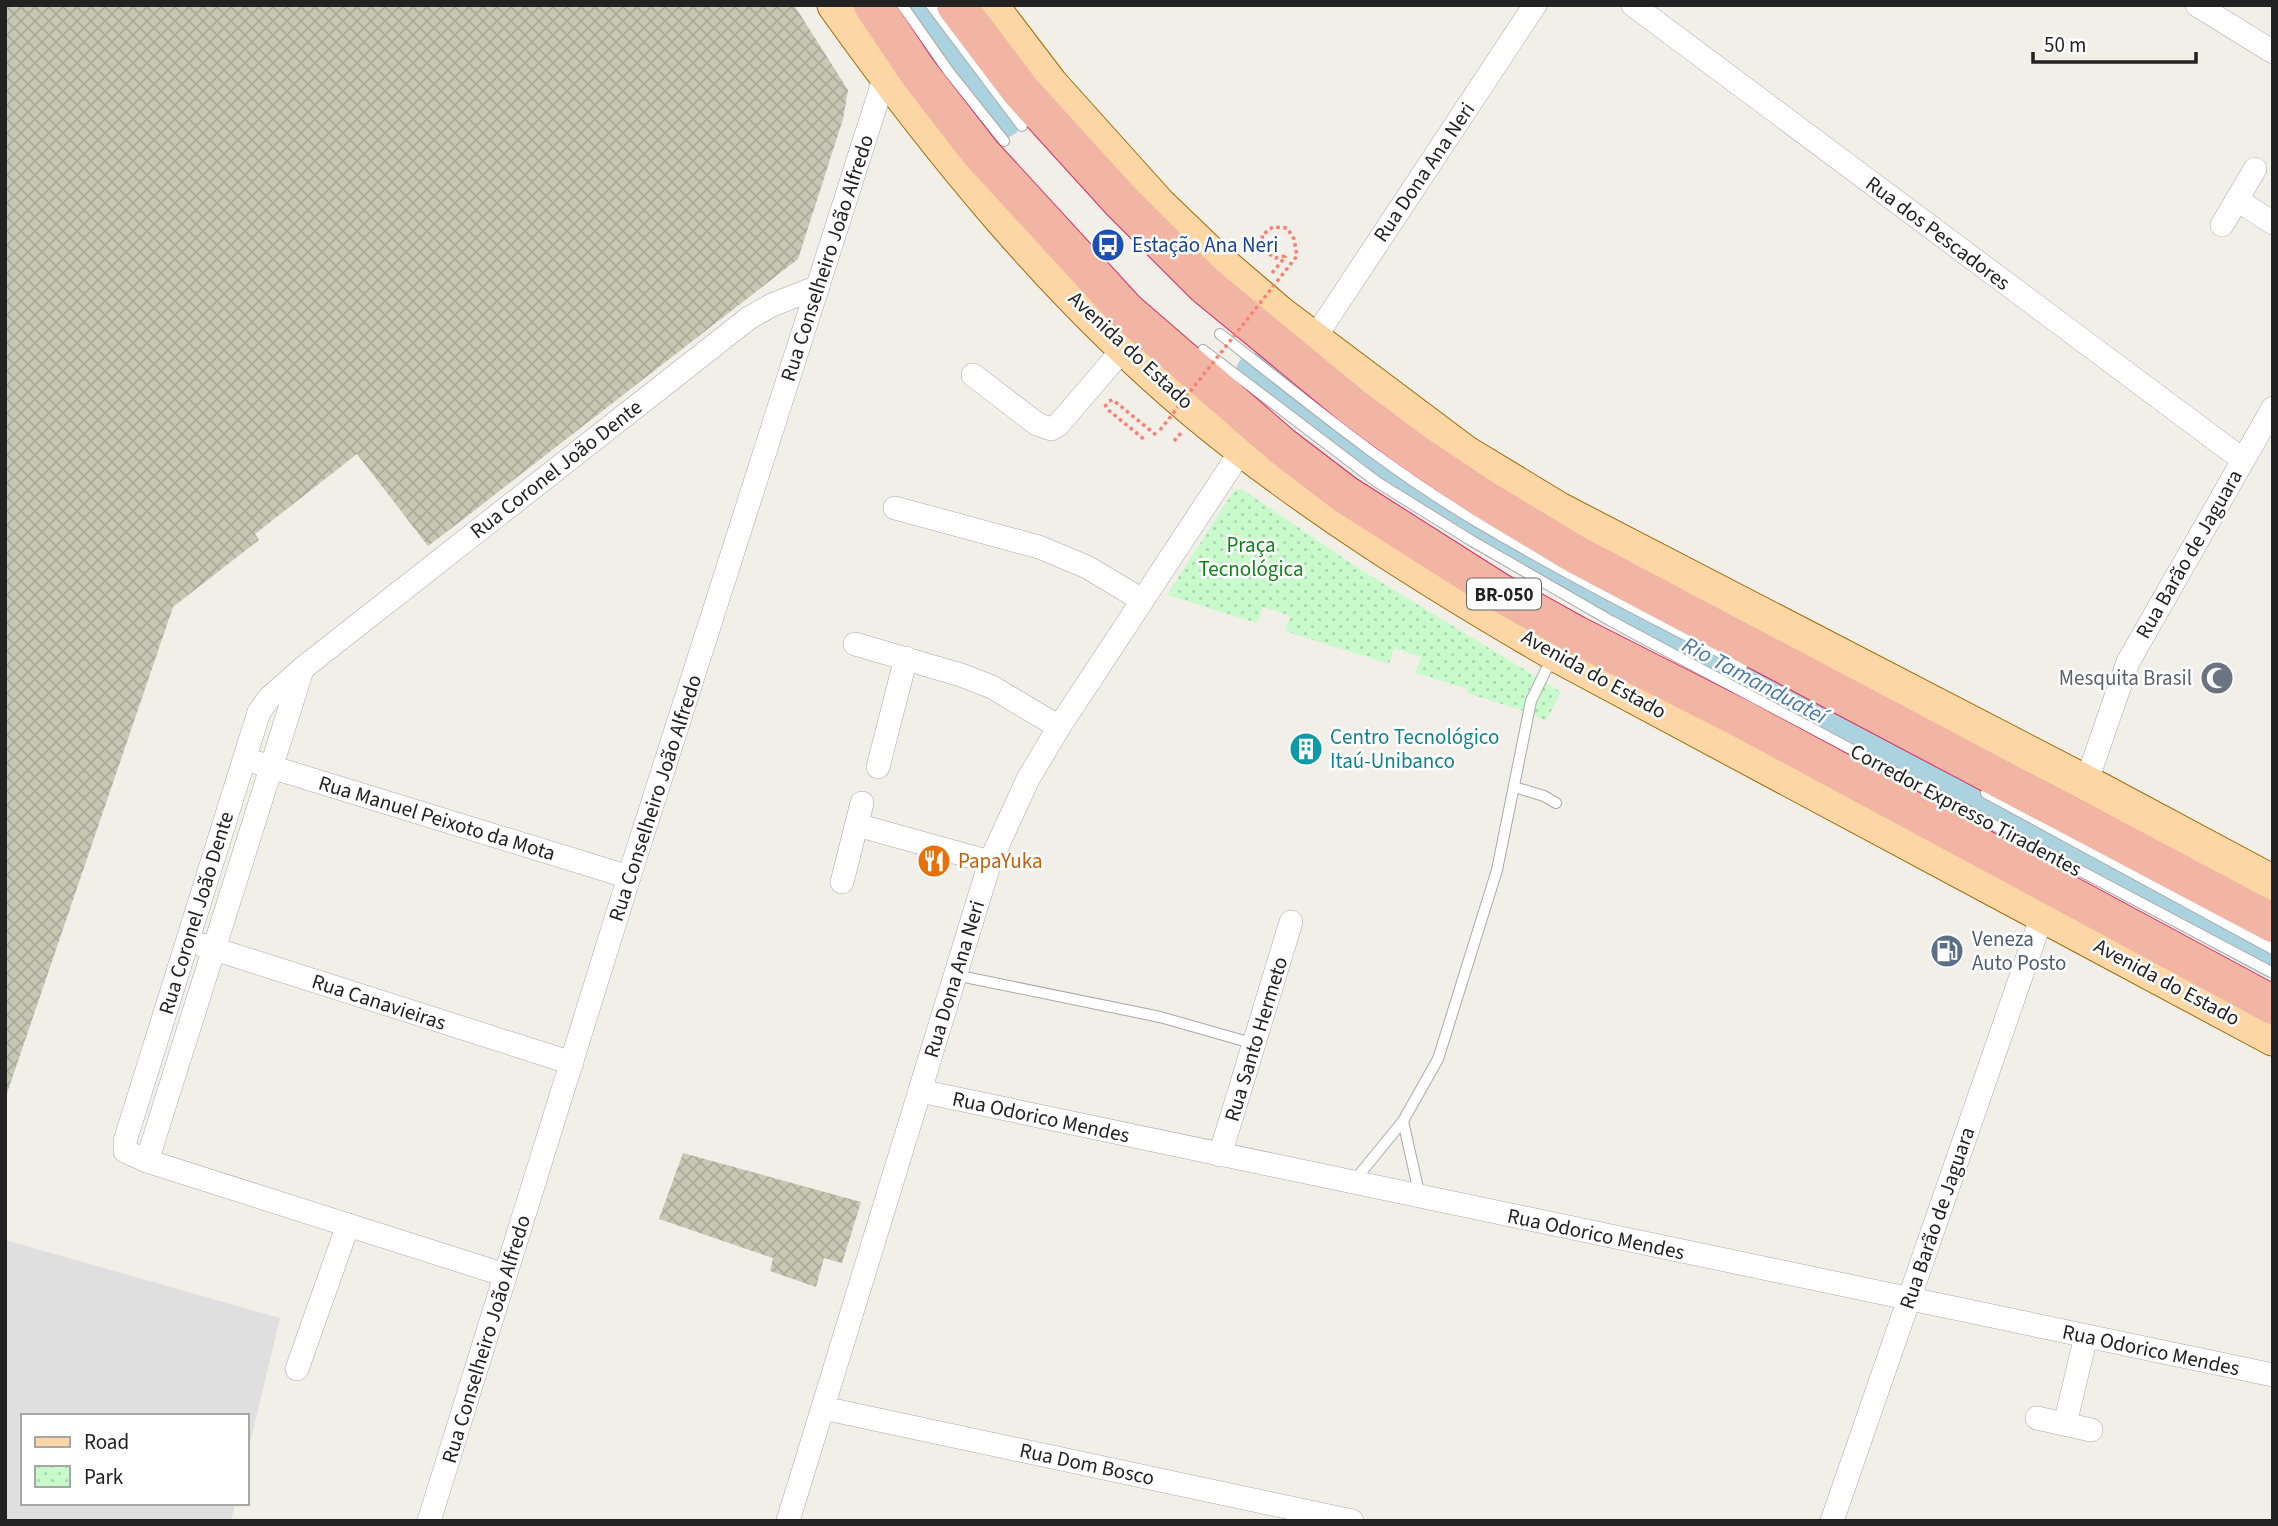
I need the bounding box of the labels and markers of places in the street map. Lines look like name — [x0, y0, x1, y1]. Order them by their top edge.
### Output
bus stop icon: Estação Ana Neri — [1089, 226, 1127, 264]
place label: Estação Ana Neri — [1132, 230, 1278, 260]
mosque icon: Mesquita Brasil — [2198, 659, 2236, 697]
place label: Mesquita Brasil — [2059, 663, 2192, 693]
place label: Centro Tecnológico Itaú-Unibanco — [1330, 722, 1499, 776]
building icon: Centro Tecnológico Itaú-Unibanco — [1287, 730, 1325, 768]
restaurant icon: PapaYuka — [915, 842, 953, 880]
place label: PapaYuka — [958, 846, 1043, 876]
place label: Veneza Auto Posto — [1972, 924, 2066, 978]
fuel station icon: Veneza Auto Posto — [1928, 932, 1966, 970]

